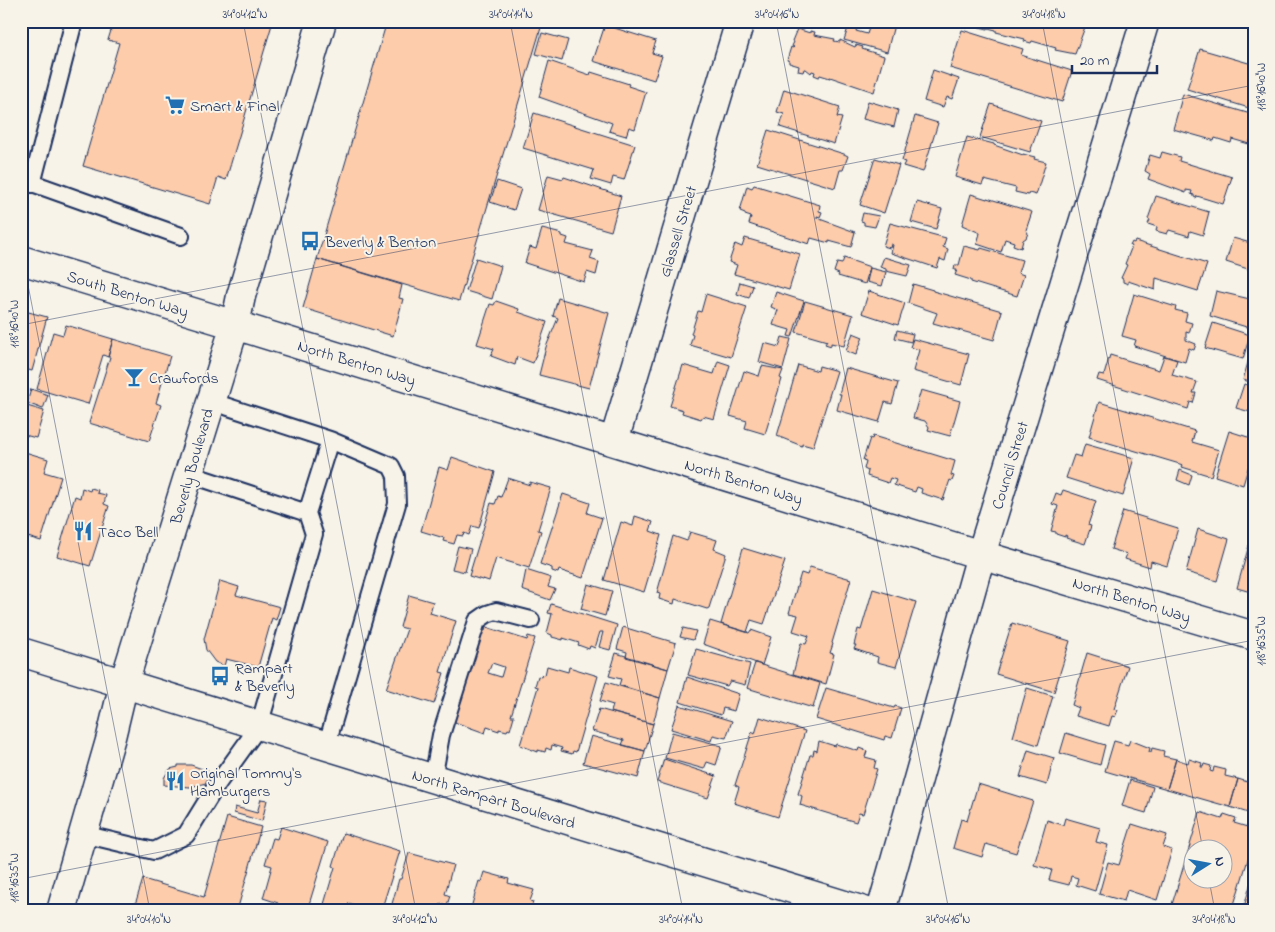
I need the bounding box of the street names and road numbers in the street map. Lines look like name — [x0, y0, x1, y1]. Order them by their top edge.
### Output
street label: Glassell Street — [654, 182, 704, 280]
street label: South Benton Way — [64, 265, 191, 325]
street label: North Benton Way — [294, 335, 419, 393]
street label: Beverly Boulevard — [165, 406, 221, 528]
street label: Council Street — [986, 418, 1036, 513]
street label: North Benton Way — [681, 454, 806, 512]
street label: North Benton Way — [1069, 572, 1194, 630]
street label: North Rampart Boulevard — [409, 764, 578, 836]

